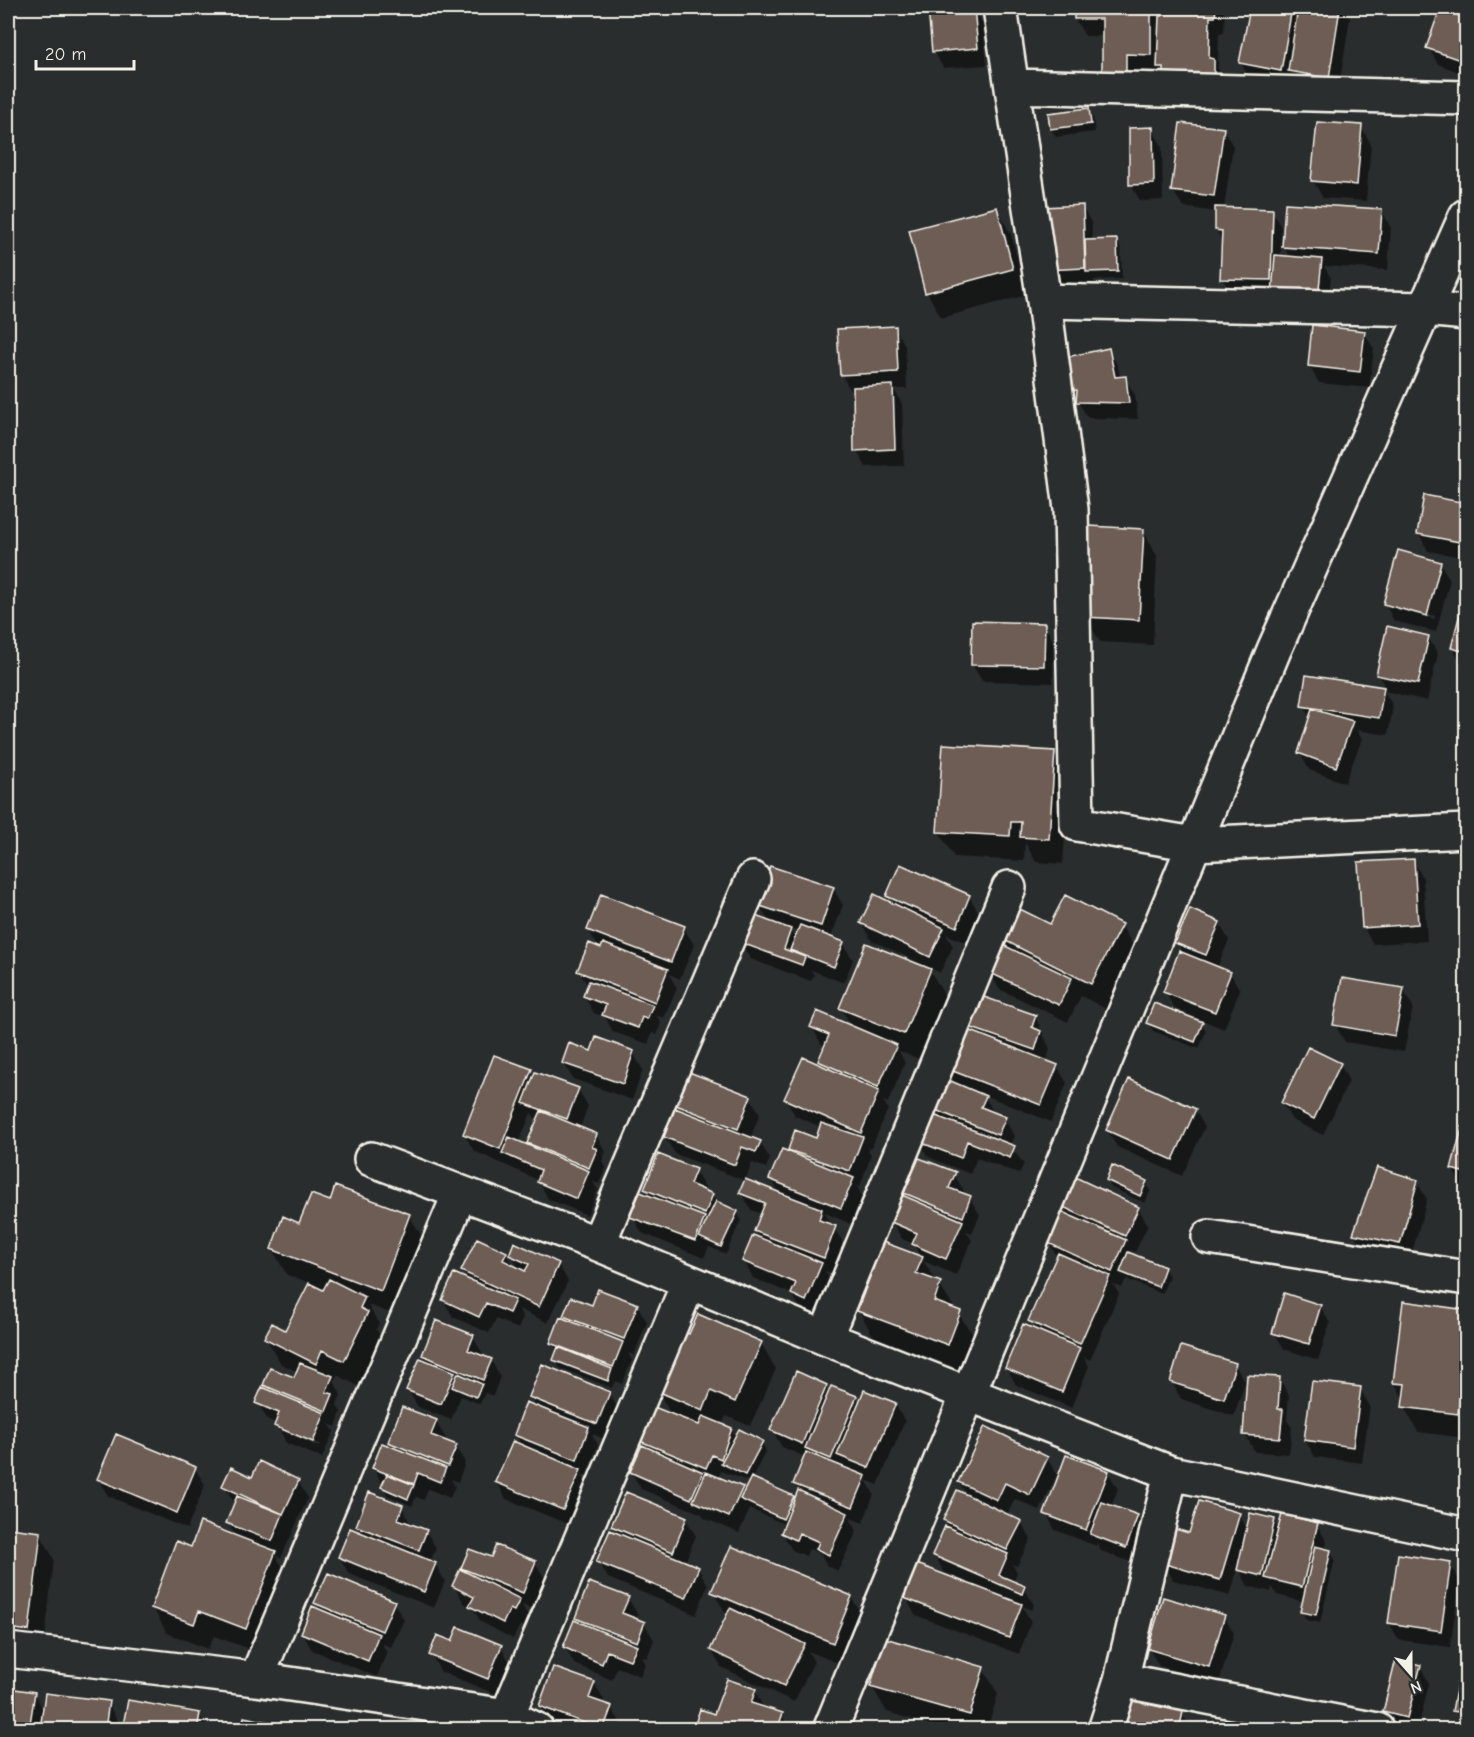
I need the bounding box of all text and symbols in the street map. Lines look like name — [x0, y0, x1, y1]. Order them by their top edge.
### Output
scale bar — [36, 33, 134, 71]
text: 20 m — [45, 44, 86, 65]
north arrow — [1381, 1644, 1441, 1704]
text: N — [1408, 1677, 1424, 1697]

